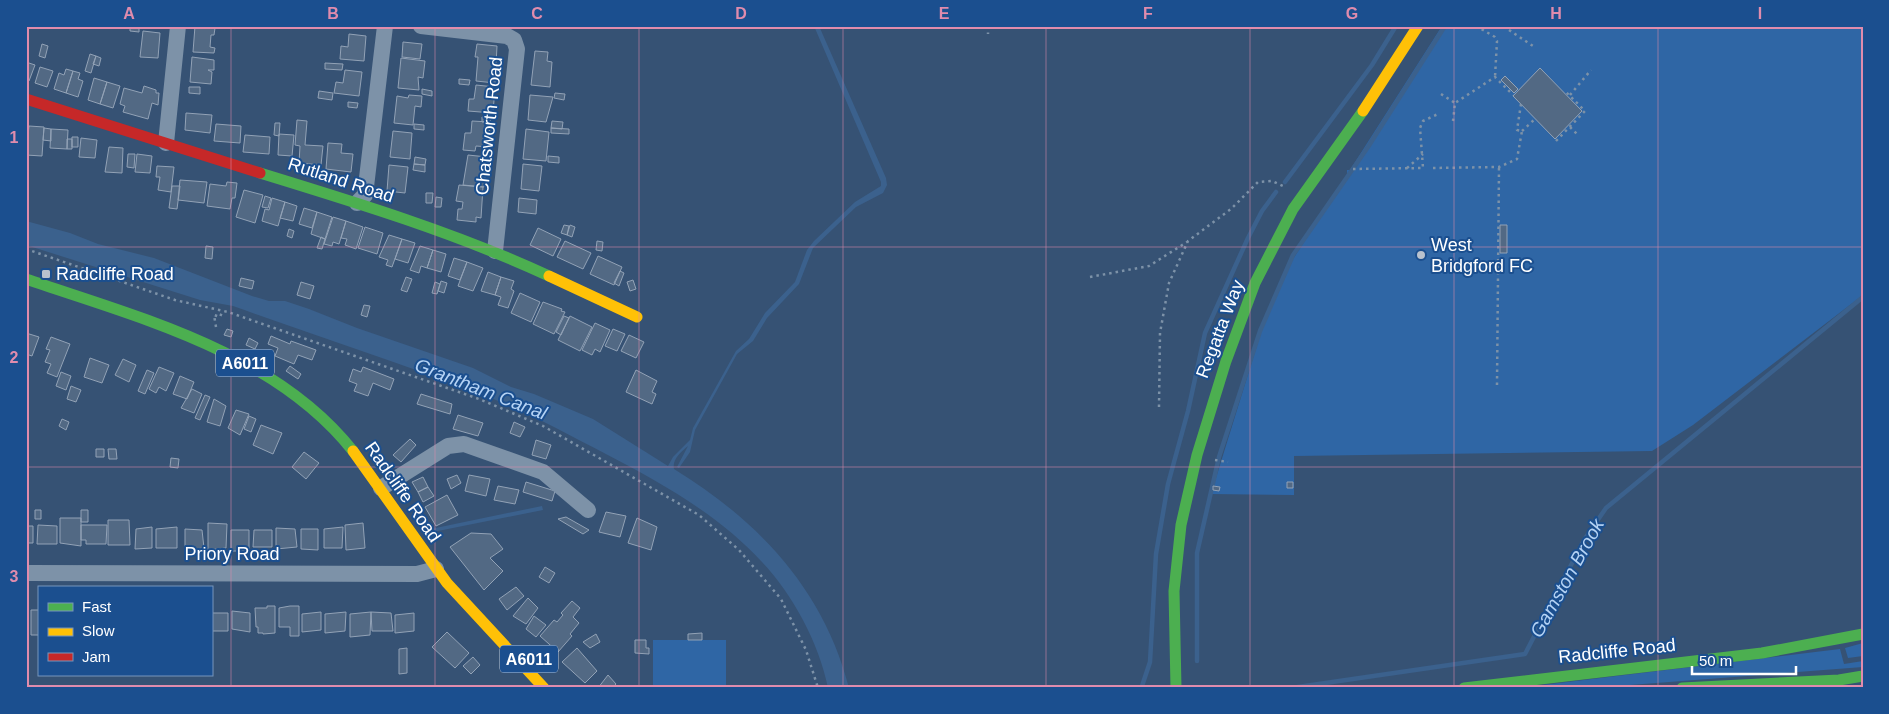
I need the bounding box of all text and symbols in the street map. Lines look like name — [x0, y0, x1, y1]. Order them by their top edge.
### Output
text: A — [123, 5, 135, 22]
text: B — [327, 5, 339, 22]
text: C — [531, 5, 543, 22]
text: D — [735, 5, 747, 22]
text: E — [939, 5, 950, 22]
text: F — [1143, 5, 1153, 22]
text: G — [1346, 5, 1358, 22]
text: H — [1550, 5, 1562, 22]
text: I — [1758, 5, 1762, 22]
street label: Chatsworth Road — [472, 56, 506, 196]
text: 1 — [10, 129, 19, 146]
street label: Rutland Road — [286, 153, 396, 207]
place label: West Bridgford FC — [1431, 235, 1533, 276]
marker: West Bridgford FC — [1415, 249, 1427, 261]
place label: Radcliffe Road — [56, 264, 174, 284]
marker: Radcliffe Road — [40, 268, 52, 280]
street label: Regatta Way — [1192, 277, 1248, 381]
text: 2 — [10, 349, 19, 366]
road number: A6011 — [216, 349, 274, 376]
water label: Grantham Canal — [412, 354, 551, 424]
street label: Radcliffe Road — [361, 438, 445, 546]
water label: Gamston Brook — [1526, 514, 1609, 641]
street label: Priory Road — [184, 544, 280, 564]
text: 3 — [10, 568, 19, 585]
legend — [38, 586, 212, 676]
text: Fast — [82, 598, 112, 615]
text: Slow — [82, 622, 115, 639]
street label: Radcliffe Road — [1557, 635, 1677, 667]
scale bar — [1692, 644, 1795, 676]
road number: A6011 — [500, 646, 558, 672]
text: Jam — [82, 648, 110, 665]
text: 50 m — [1699, 652, 1732, 669]

